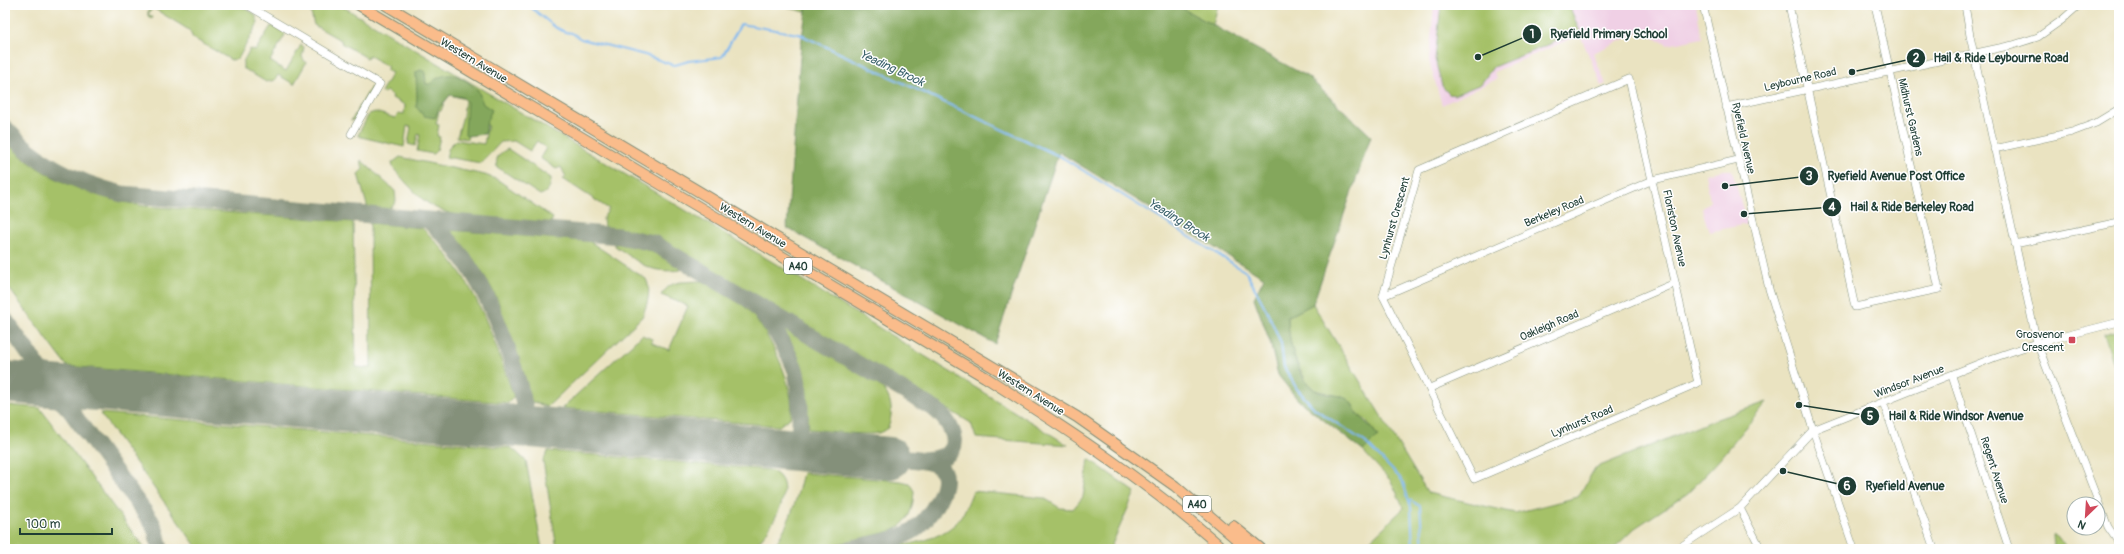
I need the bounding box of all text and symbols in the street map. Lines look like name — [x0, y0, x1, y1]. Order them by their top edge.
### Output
callout: Ryefield Primary School — [1522, 22, 1676, 46]
text: 1 — [1530, 27, 1534, 42]
text: Ryefield Primary School — [1550, 27, 1668, 42]
street label: Western Avenue — [438, 35, 510, 86]
callout: Hail & Ride Leybourne Road — [1906, 46, 2077, 70]
water label: Yeading Brook — [857, 47, 927, 90]
text: 2 — [1913, 51, 1920, 66]
text: Hail & Ride Leybourne Road — [1933, 51, 2069, 66]
street label: Leybourne Road — [1763, 65, 1838, 94]
street label: Midhurst Gardens — [1895, 77, 1926, 157]
street label: Ryefield Avenue — [1729, 101, 1758, 175]
callout: Ryefield Avenue Post Office — [1799, 164, 1972, 188]
text: 3 — [1806, 169, 1813, 184]
text: Ryefield Avenue Post Office — [1827, 169, 1966, 184]
street label: Lynhurst Crescent — [1376, 175, 1413, 261]
street label: Floriston Avenue — [1660, 188, 1689, 268]
street label: Berkeley Road — [1522, 193, 1586, 230]
callout: Hail & Ride Berkeley Road — [1822, 195, 1982, 219]
water label: Yeading Brook — [1145, 196, 1213, 246]
street label: Western Avenue — [717, 200, 789, 251]
text: 4 — [1828, 200, 1836, 215]
text: Hail & Ride Berkeley Road — [1850, 200, 1974, 215]
road number: A40 — [784, 258, 812, 274]
street label: Oakleigh Road — [1518, 307, 1581, 344]
place label: Grosvenor Crescent — [2016, 328, 2065, 354]
marker: Grosvenor Crescent — [2067, 335, 2077, 345]
street label: Windsor Avenue — [1872, 362, 1946, 401]
street label: Western Avenue — [995, 367, 1067, 418]
street label: Lynhurst Road — [1549, 403, 1615, 440]
callout: Hail & Ride Windsor Avenue — [1860, 404, 2031, 428]
text: 5 — [1867, 409, 1874, 424]
text: Hail & Ride Windsor Avenue — [1888, 409, 2025, 424]
street label: Regent Avenue — [1978, 435, 2012, 506]
callout: Ryefield Avenue — [1837, 474, 1952, 498]
text: 6 — [1844, 479, 1851, 494]
text: Ryefield Avenue — [1865, 479, 1946, 494]
road number: A40 — [1183, 496, 1211, 512]
north arrow — [2066, 496, 2106, 536]
scale bar — [20, 510, 112, 536]
text: 100 m — [26, 517, 61, 532]
text: N — [2075, 517, 2088, 532]

